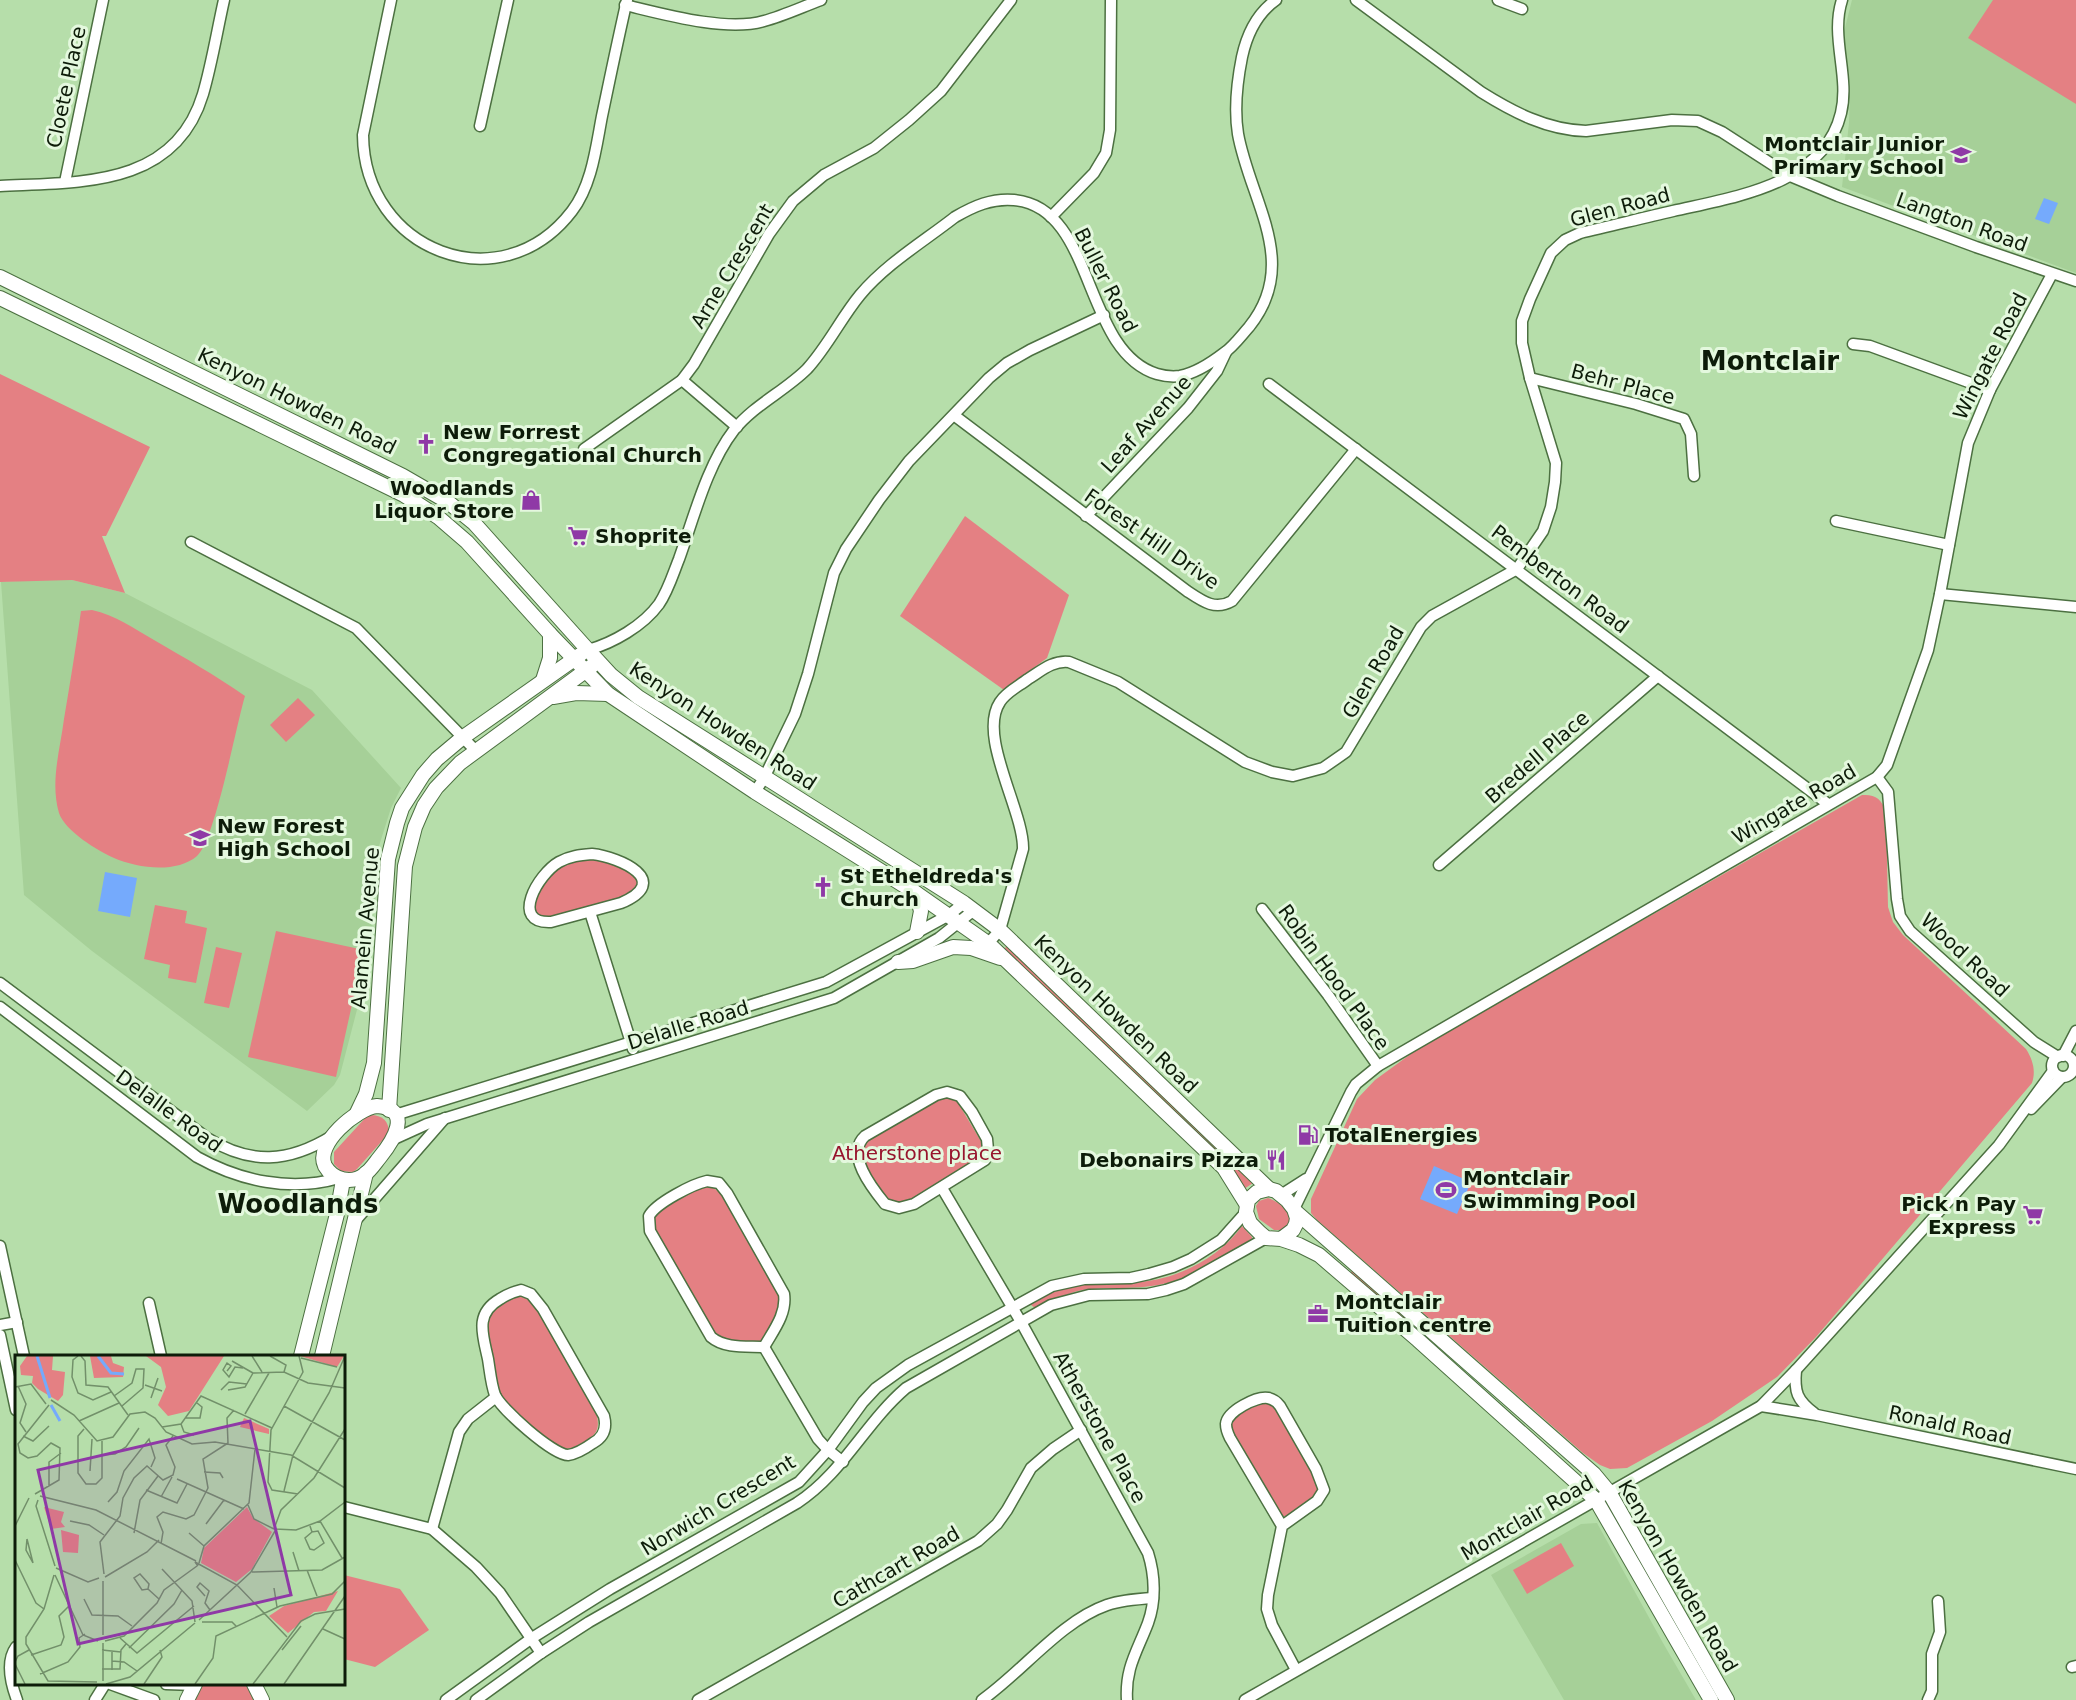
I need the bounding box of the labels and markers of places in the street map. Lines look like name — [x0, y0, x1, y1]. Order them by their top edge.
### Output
place label: Montclair Junior Primary School — [1764, 132, 1944, 179]
school or university icon: Montclair Junior Primary School — [1949, 143, 1973, 167]
place label: New Forrest Congregational Church — [443, 420, 702, 467]
church icon: New Forrest Congregational Church — [414, 432, 438, 456]
place label: Woodlands Liquor Store — [374, 476, 514, 523]
shop icon: Woodlands Liquor Store — [519, 488, 543, 512]
supermarket icon: Shoprite — [566, 524, 590, 548]
place label: Shoprite — [595, 524, 692, 548]
place label: New Forest High School — [217, 814, 351, 861]
school or university icon: New Forest High School — [188, 826, 212, 850]
place label: St Etheldreda's Church — [840, 864, 1012, 911]
church icon: St Etheldreda's Church — [811, 875, 835, 899]
fuel station icon: TotalEnergies — [1296, 1123, 1320, 1147]
place label: TotalEnergies — [1325, 1123, 1478, 1147]
place label: Debonairs Pizza — [1079, 1148, 1259, 1172]
restaurant icon: Debonairs Pizza — [1264, 1148, 1288, 1172]
place label: Montclair Swimming Pool — [1463, 1166, 1636, 1213]
sports icon: Montclair Swimming Pool — [1434, 1178, 1458, 1202]
place label: Pick n Pay Express — [1901, 1192, 2016, 1239]
supermarket icon: Pick n Pay Express — [2021, 1203, 2045, 1227]
place label: Montclair Tuition centre — [1335, 1290, 1492, 1337]
office icon: Montclair Tuition centre — [1306, 1302, 1330, 1326]

